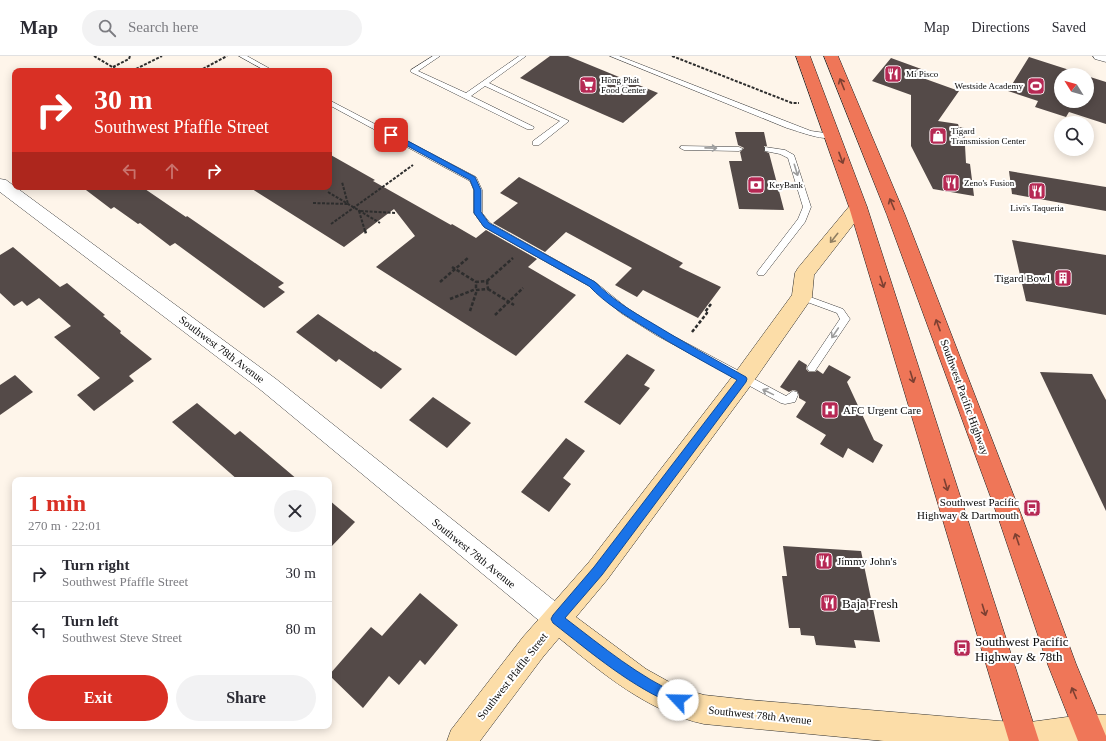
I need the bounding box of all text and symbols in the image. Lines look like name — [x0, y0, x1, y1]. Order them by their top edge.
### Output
search box — [82, 10, 362, 46]
text: Map — [20, 17, 58, 38]
icon: search — [96, 17, 118, 39]
text: Search here — [128, 19, 198, 35]
text: Map — [924, 20, 949, 35]
text: Directions — [971, 20, 1030, 35]
text: Saved — [1052, 20, 1086, 35]
restaurant icon: Mi Pisco — [883, 64, 903, 84]
north arrow — [1054, 68, 1094, 108]
map controls — [1054, 68, 1094, 156]
place label: Mi Pisco — [906, 69, 939, 79]
supermarket icon: Hồng Phát Food Center — [578, 75, 598, 95]
place label: Hồng Phát Food Center — [601, 75, 646, 95]
sports icon: Westside Academy — [1026, 76, 1046, 96]
one-way arrow — [838, 78, 845, 90]
place label: Westside Academy — [954, 81, 1023, 91]
icon: right — [28, 84, 80, 136]
text: 30 m — [94, 84, 152, 115]
button: search — [1054, 116, 1094, 156]
text: Southwest Pfaffle Street — [94, 117, 269, 137]
pin — [374, 118, 408, 152]
icon: arrive — [380, 124, 402, 146]
shop icon: Tigard Transmission Center — [928, 126, 948, 146]
place label: Tigard Transmission Center — [951, 126, 1025, 146]
one-way arrow — [704, 144, 717, 152]
one-way arrow — [837, 152, 845, 164]
icon: left — [119, 160, 141, 182]
icon: ahead — [161, 160, 183, 182]
icon: right — [203, 160, 225, 182]
one-way arrow — [792, 164, 800, 176]
restaurant icon: Zeno's Fusion — [941, 173, 961, 193]
bank icon: KeyBank — [746, 175, 766, 195]
place label: Zeno's Fusion — [964, 178, 1015, 188]
place label: KeyBank — [769, 180, 803, 190]
restaurant icon: Livi's Taqueria — [1027, 181, 1047, 201]
one-way arrow — [887, 198, 895, 210]
place label: Livi's Taqueria — [1010, 203, 1064, 213]
one-way arrow — [830, 232, 838, 243]
building icon: Tigard Bowl — [1053, 268, 1073, 288]
place label: Tigard Bowl — [994, 272, 1050, 284]
one-way arrow — [879, 275, 886, 288]
street label: Southwest 78th Avenue — [177, 313, 267, 385]
one-way arrow — [933, 320, 941, 332]
one-way arrow — [831, 328, 839, 339]
street label: Southwest Pacific Highway — [938, 338, 992, 457]
one-way arrow — [909, 370, 916, 383]
one-way arrow — [763, 388, 775, 395]
hospital icon: AFC Urgent Care — [820, 400, 840, 420]
place label: AFC Urgent Care — [843, 404, 921, 416]
one-way arrow — [943, 479, 950, 492]
text: 1 min — [28, 490, 86, 516]
button: close — [274, 490, 316, 532]
place label: Southwest Pacific Highway & Dartmouth — [917, 496, 1019, 521]
bus stop icon: Southwest Pacific Highway & Dartmouth — [1022, 498, 1042, 518]
street label: Southwest 78th Avenue — [430, 516, 518, 590]
text: 270 m · 22:01 — [28, 518, 101, 533]
one-way arrow — [1013, 533, 1020, 546]
restaurant icon: Jimmy John's — [814, 551, 834, 571]
place label: Jimmy John's — [837, 555, 897, 567]
text: Turn right — [62, 557, 129, 573]
icon: right — [28, 563, 50, 585]
text: 30 m — [286, 565, 316, 581]
text: Southwest Pfaffle Street — [62, 574, 188, 589]
restaurant icon: Baja Fresh — [819, 593, 839, 613]
place label: Baja Fresh — [842, 596, 898, 611]
one-way arrow — [981, 603, 988, 616]
text: Turn left — [62, 613, 119, 629]
icon: left — [28, 619, 50, 641]
text: 80 m — [286, 621, 316, 637]
text: Southwest Steve Street — [62, 630, 182, 645]
street label: Southwest Pfaffle Street — [474, 630, 550, 722]
place label: Southwest Pacific Highway & 78th — [975, 634, 1069, 664]
bus stop icon: Southwest Pacific Highway & 78th — [952, 638, 972, 658]
button: Exit — [28, 675, 168, 721]
button: Share — [176, 675, 316, 721]
position arrow — [657, 679, 699, 721]
one-way arrow — [1070, 688, 1077, 700]
street label: Southwest 78th Avenue — [708, 704, 812, 726]

